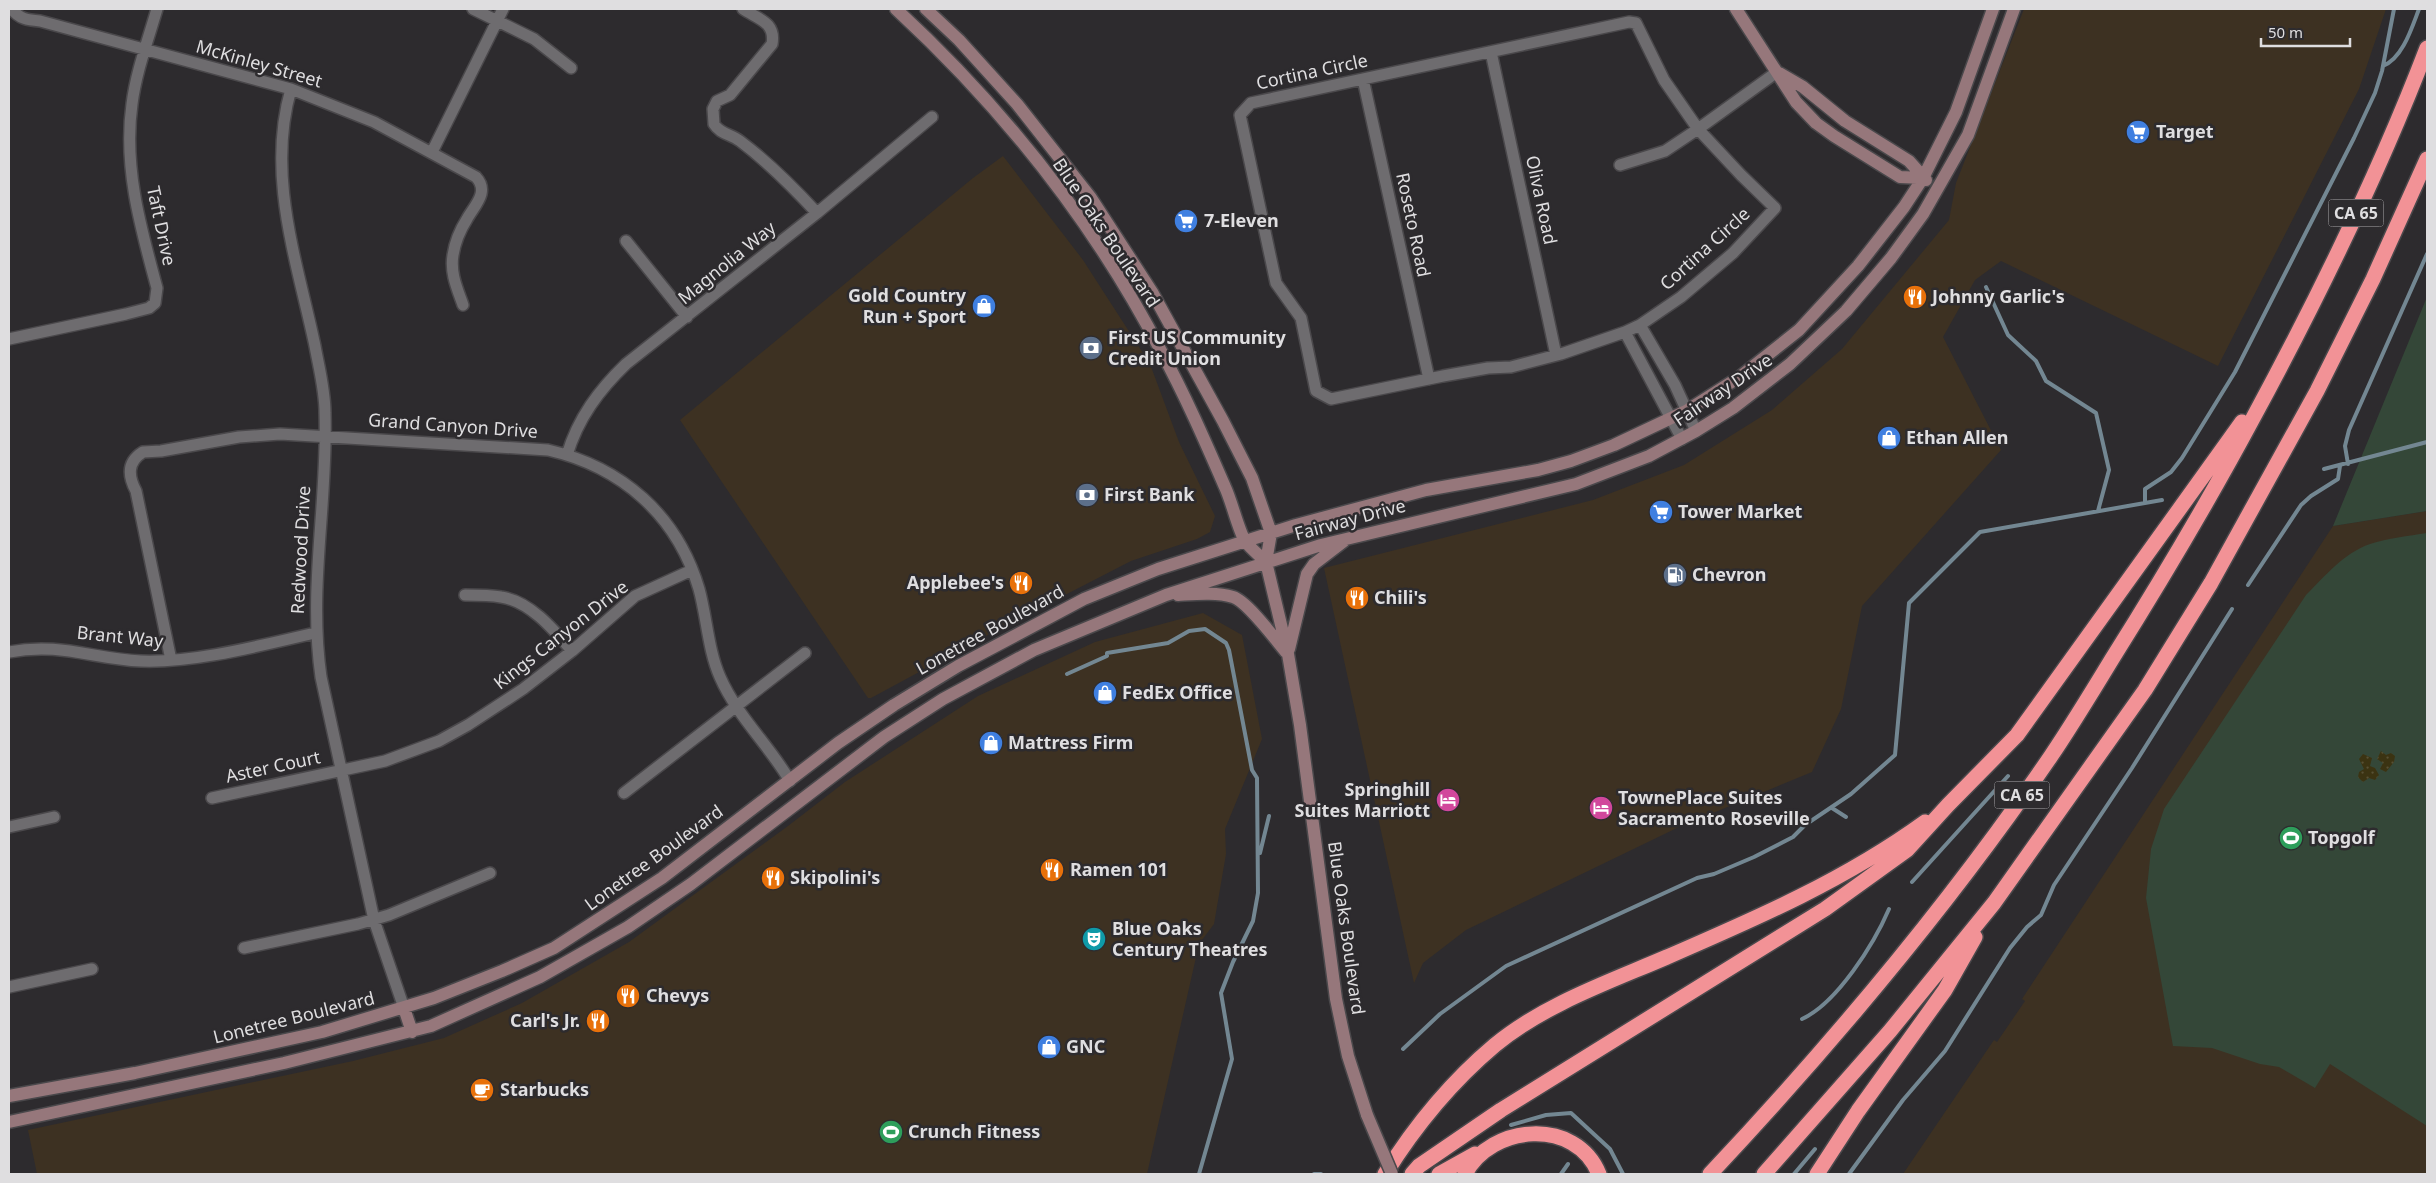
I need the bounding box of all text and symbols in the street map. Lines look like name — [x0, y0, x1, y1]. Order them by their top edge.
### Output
scale bar — [2261, 15, 2350, 47]
text: 50 m — [2268, 22, 2303, 42]
street label: McKinley Street — [193, 34, 326, 93]
street label: Cortina Circle — [1254, 48, 1370, 95]
supermarket icon: Target — [2125, 119, 2151, 145]
place label: Target — [2156, 119, 2214, 143]
street label: Blue Oaks Boulevard — [1048, 153, 1166, 312]
street label: Oliva Road — [1521, 153, 1563, 247]
street label: Roseto Road — [1391, 170, 1437, 279]
street label: Taft Drive — [142, 184, 182, 268]
road number: CA 65 — [2328, 200, 2384, 227]
street label: Cortina Circle — [1654, 201, 1754, 295]
supermarket icon: 7-Eleven — [1173, 208, 1199, 234]
place label: 7-Eleven — [1204, 208, 1279, 232]
street label: Magnolia Way — [672, 215, 781, 309]
place label: Gold Country Run + Sport — [848, 283, 967, 328]
restaurant icon: Johnny Garlic's — [1902, 284, 1928, 310]
place label: Johnny Garlic's — [1930, 284, 2065, 308]
shop icon: Gold Country Run + Sport — [971, 293, 997, 319]
place label: First US Community Credit Union — [1108, 325, 1287, 370]
bank icon: First US Community Credit Union — [1078, 335, 1104, 361]
street label: Fairway Drive — [1668, 347, 1776, 431]
street label: Grand Canyon Drive — [367, 407, 539, 443]
shop icon: Ethan Allen — [1876, 425, 1902, 451]
place label: Ethan Allen — [1906, 425, 2008, 449]
bank icon: First Bank — [1074, 482, 1100, 508]
place label: First Bank — [1104, 482, 1195, 506]
street label: Redwood Drive — [285, 485, 315, 615]
street label: Fairway Drive — [1292, 493, 1408, 545]
supermarket icon: Tower Market — [1648, 499, 1674, 525]
place label: Tower Market — [1678, 499, 1803, 523]
fuel station icon: Chevron — [1662, 562, 1688, 588]
place label: Chevron — [1692, 562, 1767, 586]
place label: Applebee's — [907, 570, 1004, 594]
restaurant icon: Applebee's — [1008, 570, 1034, 596]
street label: Kings Canyon Drive — [488, 574, 632, 694]
street label: Lonetree Boulevard — [911, 578, 1068, 680]
restaurant icon: Chili's — [1344, 585, 1370, 611]
place label: Chili's — [1374, 585, 1427, 609]
street label: Brant Way — [76, 620, 165, 653]
shop icon: FedEx Office — [1092, 680, 1118, 706]
place label: FedEx Office — [1122, 680, 1233, 704]
shop icon: Mattress Firm — [978, 730, 1004, 756]
place label: Mattress Firm — [1008, 730, 1133, 754]
street label: Aster Court — [223, 744, 323, 788]
place label: Springhill Suites Marriott — [1295, 777, 1430, 822]
road number: CA 65 — [1994, 782, 2050, 808]
place label: TownePlace Suites Sacramento Roseville — [1618, 785, 1810, 830]
hotel icon: Springhill Suites Marriott — [1435, 787, 1461, 813]
hotel icon: TownePlace Suites Sacramento Roseville — [1588, 795, 1614, 821]
street label: Lonetree Boulevard — [579, 799, 727, 916]
sports icon: Topgolf — [2278, 825, 2304, 851]
place label: Topgolf — [2308, 825, 2376, 849]
street label: Blue Oaks Boulevard — [1323, 840, 1371, 1016]
restaurant icon: Ramen 101 — [1039, 857, 1065, 883]
place label: Ramen 101 — [1070, 857, 1168, 881]
restaurant icon: Skipolini's — [760, 865, 786, 891]
place label: Skipolini's — [790, 865, 880, 889]
place label: Blue Oaks Century Theatres — [1112, 916, 1267, 961]
theatre icon: Blue Oaks Century Theatres — [1081, 926, 1107, 952]
restaurant icon: Chevys — [615, 983, 641, 1009]
place label: Chevys — [646, 983, 709, 1007]
street label: Lonetree Boulevard — [210, 985, 377, 1049]
place label: Carl's Jr. — [510, 1008, 580, 1032]
restaurant icon: Carl's Jr. — [585, 1008, 611, 1034]
shop icon: GNC — [1036, 1034, 1062, 1060]
place label: GNC — [1066, 1034, 1105, 1058]
cafe icon: Starbucks — [469, 1077, 495, 1103]
place label: Starbucks — [500, 1077, 589, 1101]
sports icon: Crunch Fitness — [878, 1119, 904, 1145]
place label: Crunch Fitness — [908, 1119, 1040, 1143]

